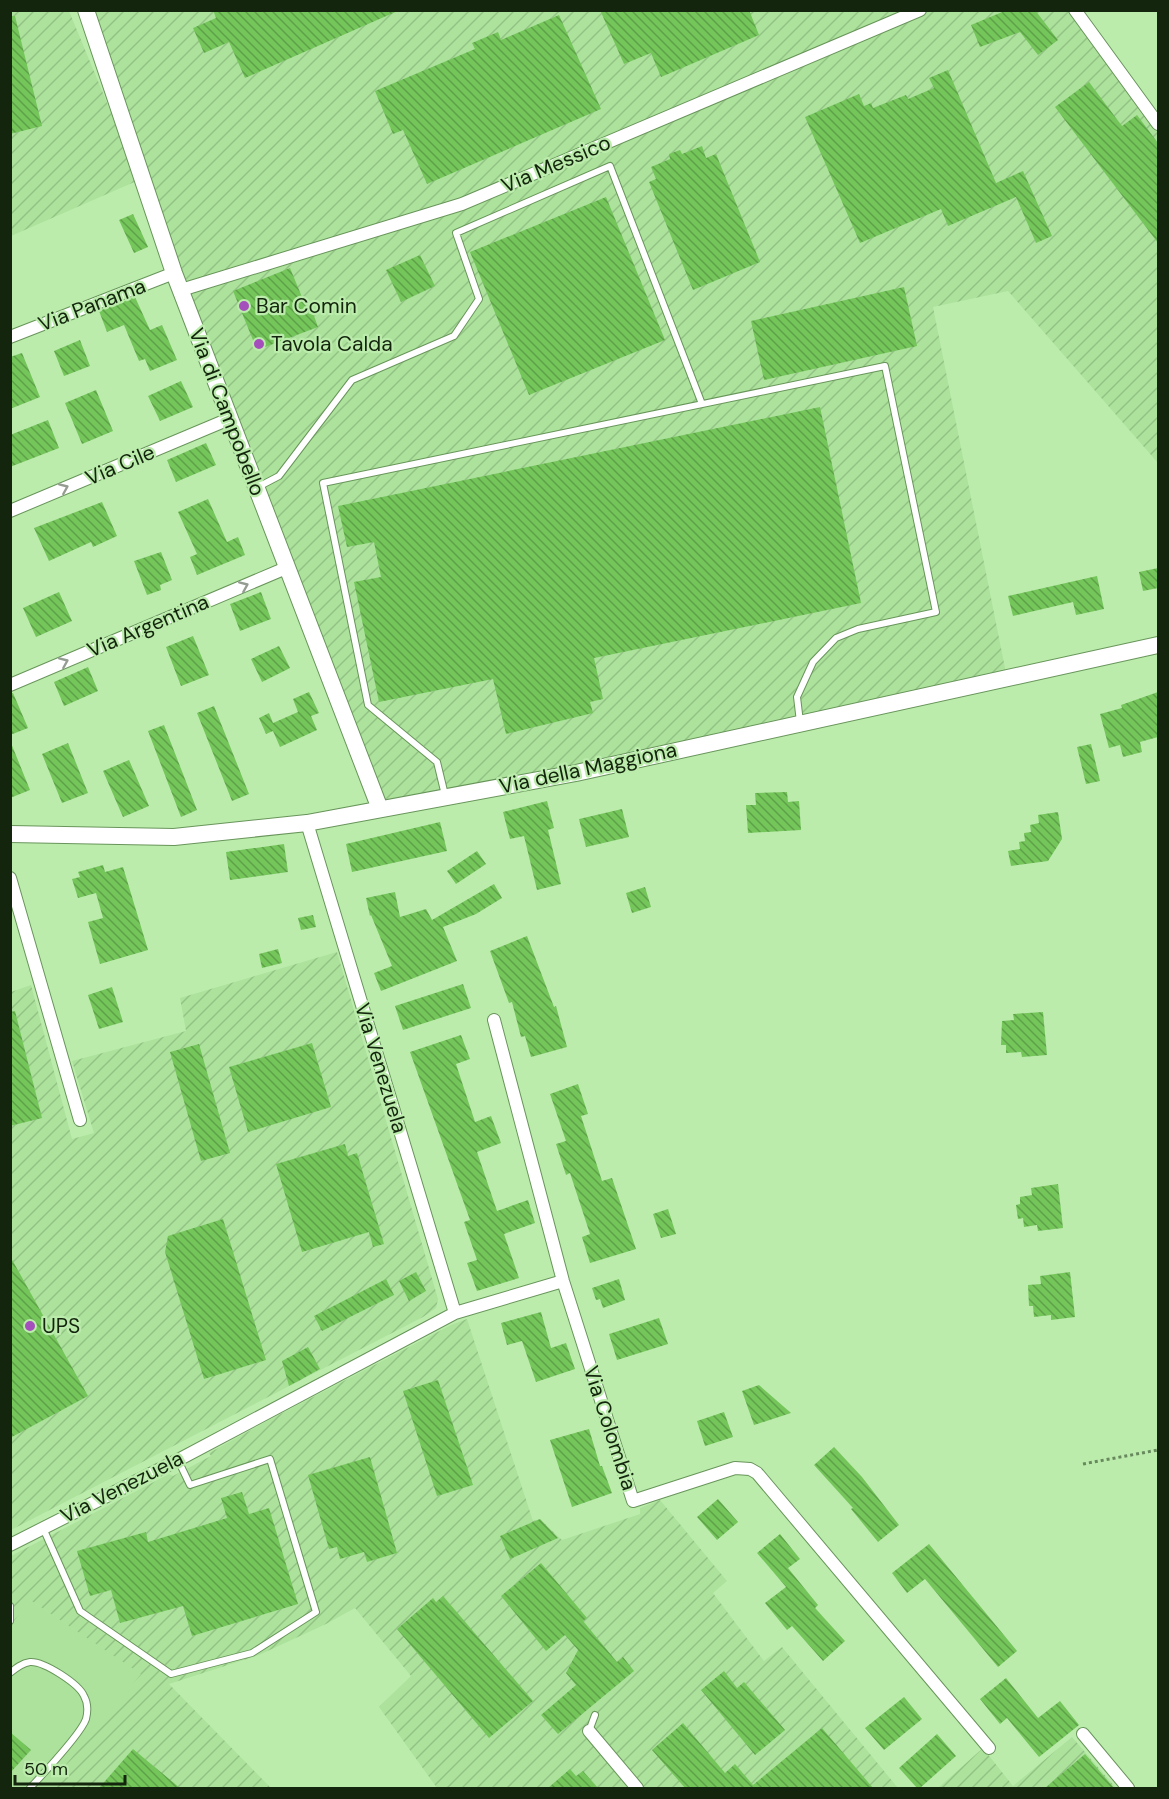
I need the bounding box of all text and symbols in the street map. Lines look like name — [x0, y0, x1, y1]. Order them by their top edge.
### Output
street label: Via Messico — [497, 128, 615, 200]
street label: Via Panama — [34, 272, 150, 338]
place label: Bar Comin — [256, 292, 357, 320]
marker: Bar Comin — [237, 299, 251, 313]
street label: Via di Campobello — [182, 324, 272, 500]
place label: Tavola Calda — [271, 330, 393, 358]
marker: Tavola Calda — [252, 337, 266, 351]
street label: Via Cile — [81, 438, 159, 492]
one-way arrow — [58, 483, 69, 495]
one-way arrow — [237, 581, 248, 593]
street label: Via Argentina — [83, 588, 213, 664]
one-way arrow — [58, 657, 69, 669]
street label: Via della Maggiona — [497, 735, 679, 801]
street label: Via Venezuela — [348, 1000, 414, 1136]
place label: UPS — [42, 1312, 80, 1340]
marker: UPS — [23, 1319, 37, 1333]
street label: Via Colombia — [577, 1362, 643, 1494]
street label: Via Venezuela — [56, 1444, 188, 1530]
scale bar — [15, 1748, 124, 1786]
text: 50 m — [24, 1757, 68, 1781]

